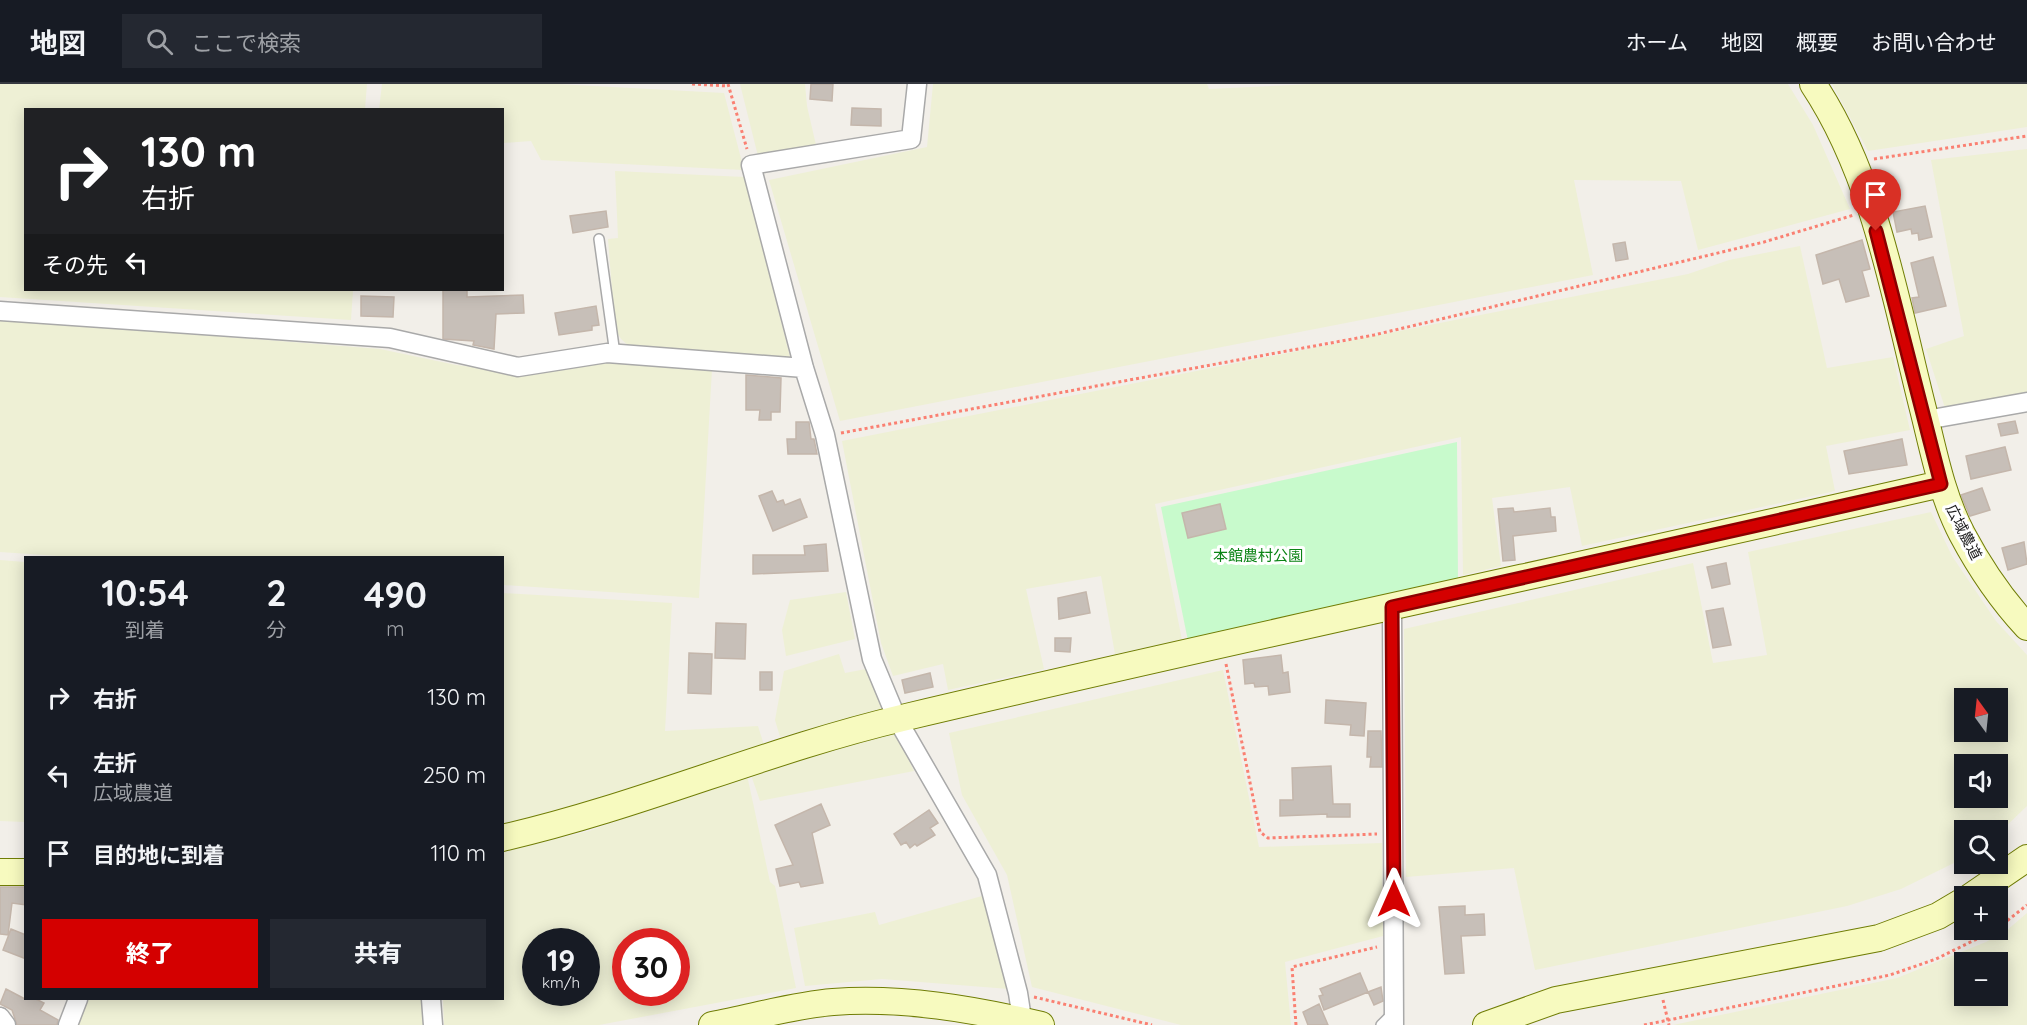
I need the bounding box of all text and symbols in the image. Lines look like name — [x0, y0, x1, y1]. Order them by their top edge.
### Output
search box — [122, 14, 542, 68]
text: 地図 — [30, 25, 86, 60]
icon: search — [143, 25, 176, 58]
text: ここで検索 — [191, 29, 301, 57]
text: ホーム — [1626, 29, 1688, 55]
text: 地図 — [1721, 29, 1763, 55]
text: 概要 — [1796, 29, 1838, 55]
text: お問い合わせ — [1871, 29, 1997, 55]
text: 130 m — [141, 125, 256, 178]
icon: right — [42, 132, 120, 210]
pin — [1850, 169, 1901, 231]
icon: arrive — [1859, 178, 1892, 211]
text: 右折 — [141, 181, 195, 215]
icon: left — [120, 246, 153, 279]
text: その先 — [42, 251, 108, 279]
street label: 広域農道 — [1942, 501, 1986, 563]
park label: 本館農村公園 — [1213, 546, 1303, 565]
text: 10:54 — [101, 570, 189, 615]
text: 2 — [266, 570, 287, 615]
text: 490 — [364, 572, 427, 617]
text: m — [386, 616, 404, 641]
text: 到着 — [125, 617, 165, 642]
text: 分 — [266, 617, 286, 642]
icon: right — [42, 681, 75, 714]
text: 130 m — [427, 683, 486, 711]
text: 右折 — [93, 685, 137, 713]
north arrow — [1954, 688, 2008, 742]
map controls — [1954, 688, 2008, 1006]
text: 左折 — [93, 749, 137, 777]
button: sound — [1954, 754, 2008, 808]
icon: left — [42, 759, 75, 792]
text: 250 m — [423, 761, 486, 789]
text: 広域農道 — [93, 780, 173, 805]
button: search — [1954, 820, 2008, 874]
icon: arrive — [42, 837, 75, 870]
text: 110 m — [431, 839, 486, 867]
text: 目的地に到着 — [93, 841, 225, 869]
position arrow — [1362, 867, 1426, 931]
button: + — [1954, 886, 2008, 940]
button: 終了 — [42, 919, 258, 988]
button: 共有 — [270, 919, 486, 988]
speed limit sign: 30 — [612, 928, 690, 1006]
text: 19 — [547, 941, 575, 979]
button: − — [1954, 952, 2008, 1006]
text: km/h — [542, 973, 580, 992]

